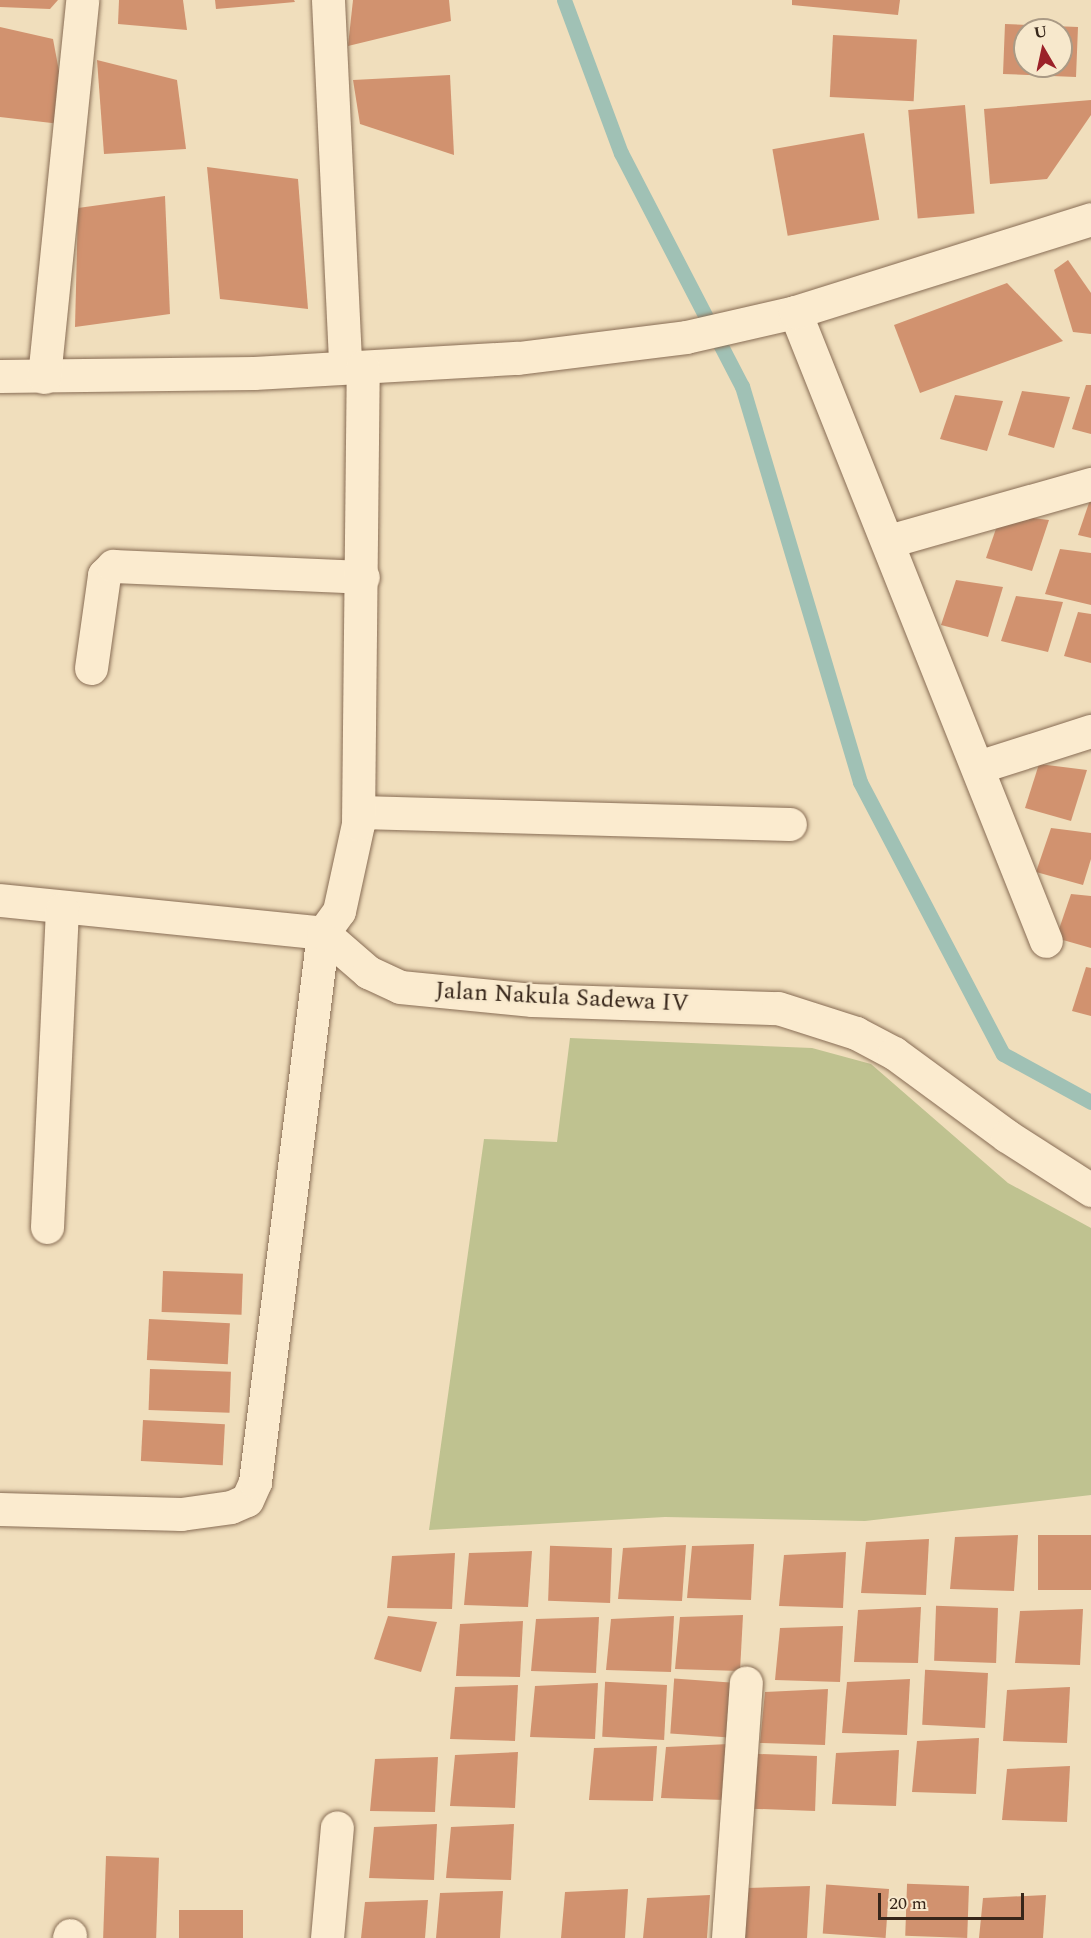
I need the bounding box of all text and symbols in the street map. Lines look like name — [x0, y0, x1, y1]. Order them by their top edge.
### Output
north arrow — [1013, 18, 1073, 78]
text: U — [1032, 19, 1049, 45]
street label: Jalan Nakula Sadewa IV — [434, 977, 690, 1019]
scale bar — [881, 1881, 1026, 1919]
text: 20 m — [889, 1890, 927, 1917]

